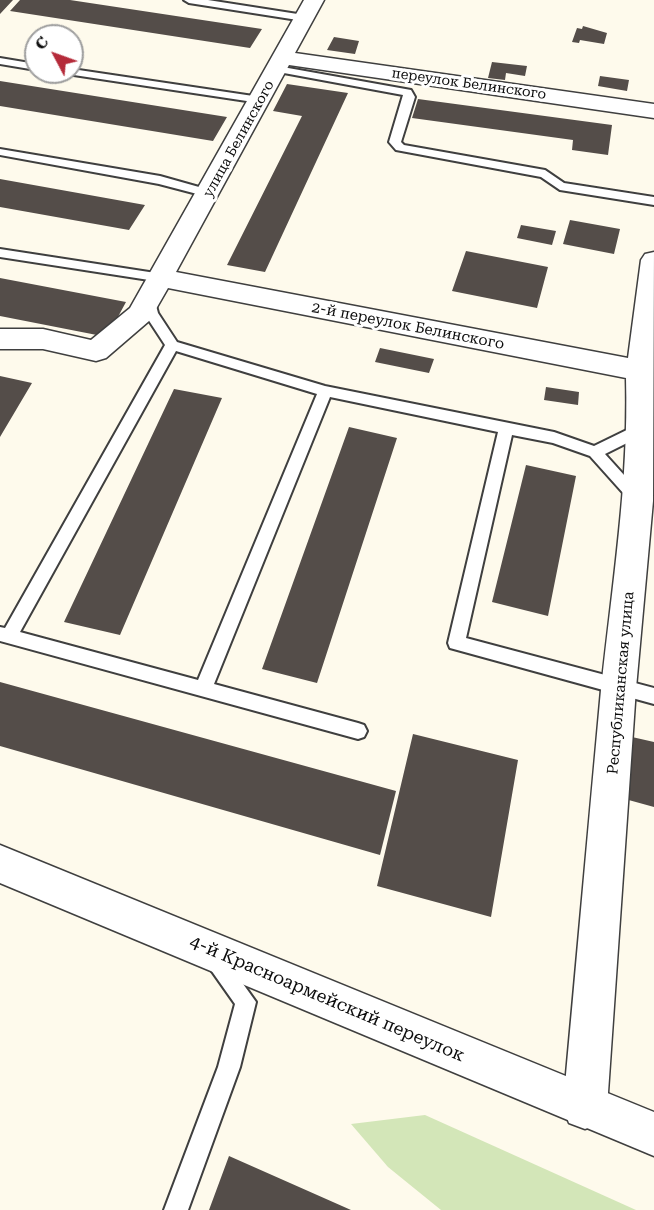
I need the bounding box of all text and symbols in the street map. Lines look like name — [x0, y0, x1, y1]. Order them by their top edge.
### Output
north arrow — [24, 24, 84, 84]
text: С — [31, 33, 52, 54]
street label: переулок Белинского — [391, 65, 547, 103]
street label: улица Белинского — [200, 78, 278, 200]
street label: 2-й переулок Белинского — [310, 298, 506, 354]
street label: Республиканская улица — [604, 591, 638, 775]
street label: 4-й Красноармейский переулок — [186, 931, 468, 1067]

